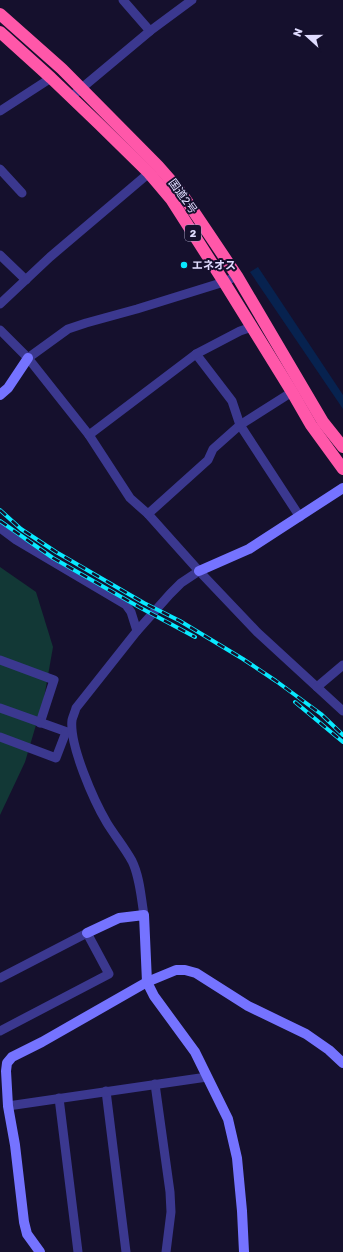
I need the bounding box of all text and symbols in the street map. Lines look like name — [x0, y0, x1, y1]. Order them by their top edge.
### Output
north arrow — [287, 16, 327, 56]
text: N — [291, 26, 306, 39]
street label: 国道2号 — [166, 177, 199, 216]
road number: 2 — [185, 225, 201, 241]
place label: エネオス — [192, 259, 236, 272]
marker: エネオス — [179, 260, 189, 270]

